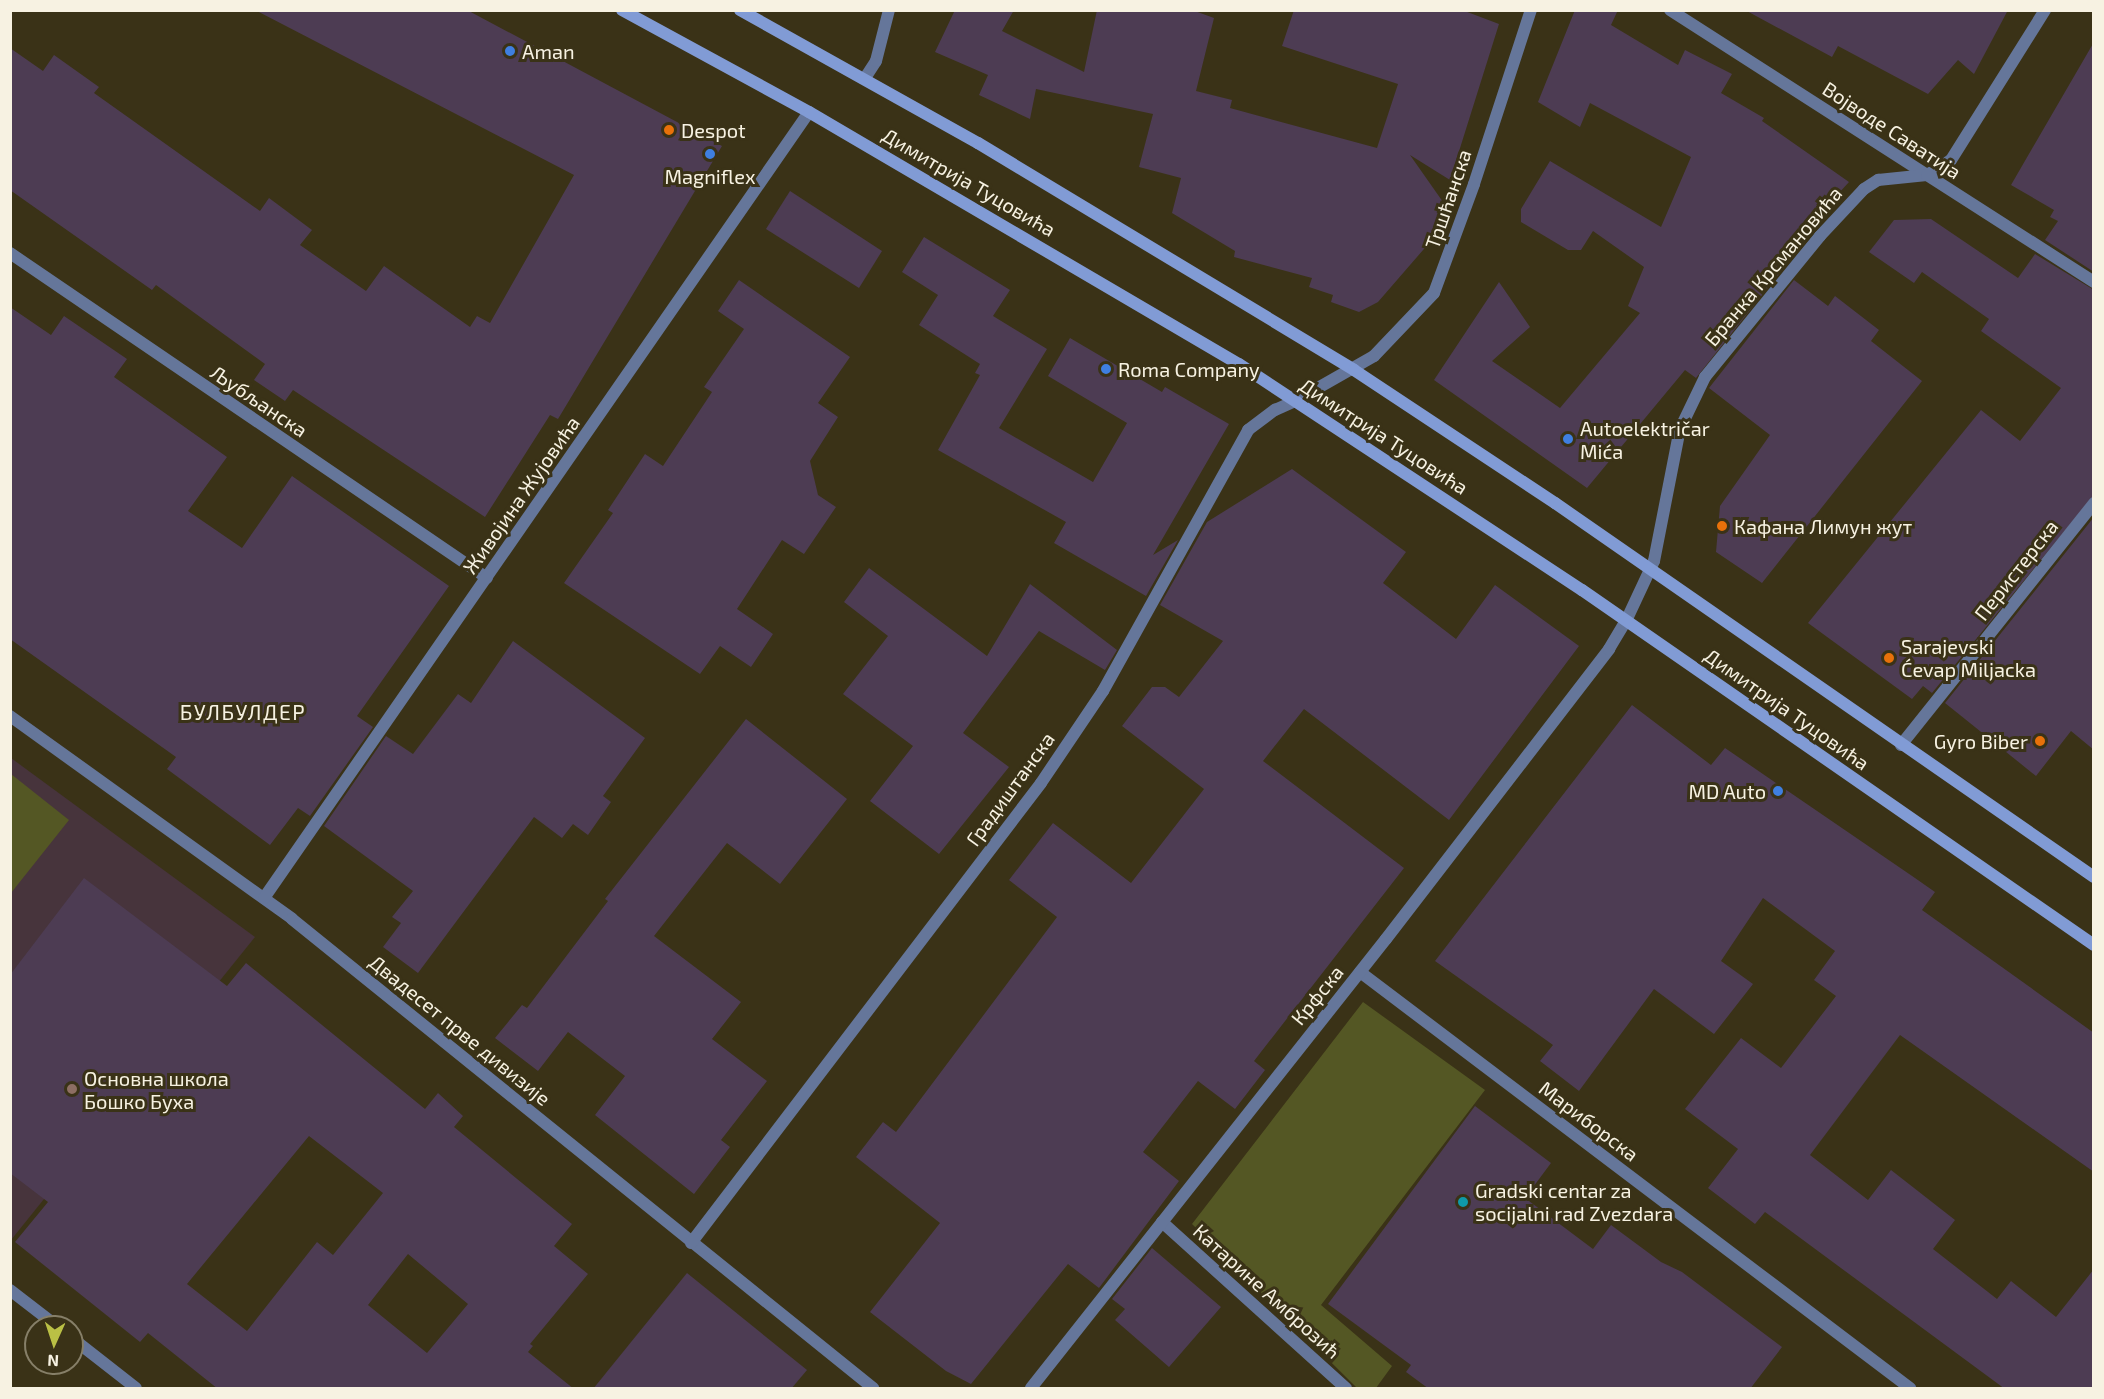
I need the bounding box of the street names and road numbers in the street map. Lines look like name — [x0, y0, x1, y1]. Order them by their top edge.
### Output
street label: Војводе Саватија — [1818, 76, 1966, 184]
street label: Димитрија Туцовића — [878, 123, 1060, 241]
street label: Тршћанска — [1420, 146, 1476, 252]
street label: Бранка Крсмановића — [1699, 181, 1847, 351]
street label: Љубљанска — [206, 360, 312, 442]
street label: Димитрија Туцовића — [1295, 373, 1473, 499]
street label: Живојина Жујовића — [458, 412, 584, 578]
street label: Перистерска — [1969, 515, 2063, 625]
street label: Димитрија Туцовића — [1700, 643, 1874, 775]
street label: Градиштанска — [961, 727, 1059, 851]
street label: Двадесет прве дивизије — [365, 950, 555, 1110]
street label: Крфска — [1286, 960, 1348, 1030]
street label: Мариборска — [1535, 1076, 1643, 1166]
street label: Катарине Амброзић — [1189, 1219, 1345, 1363]

